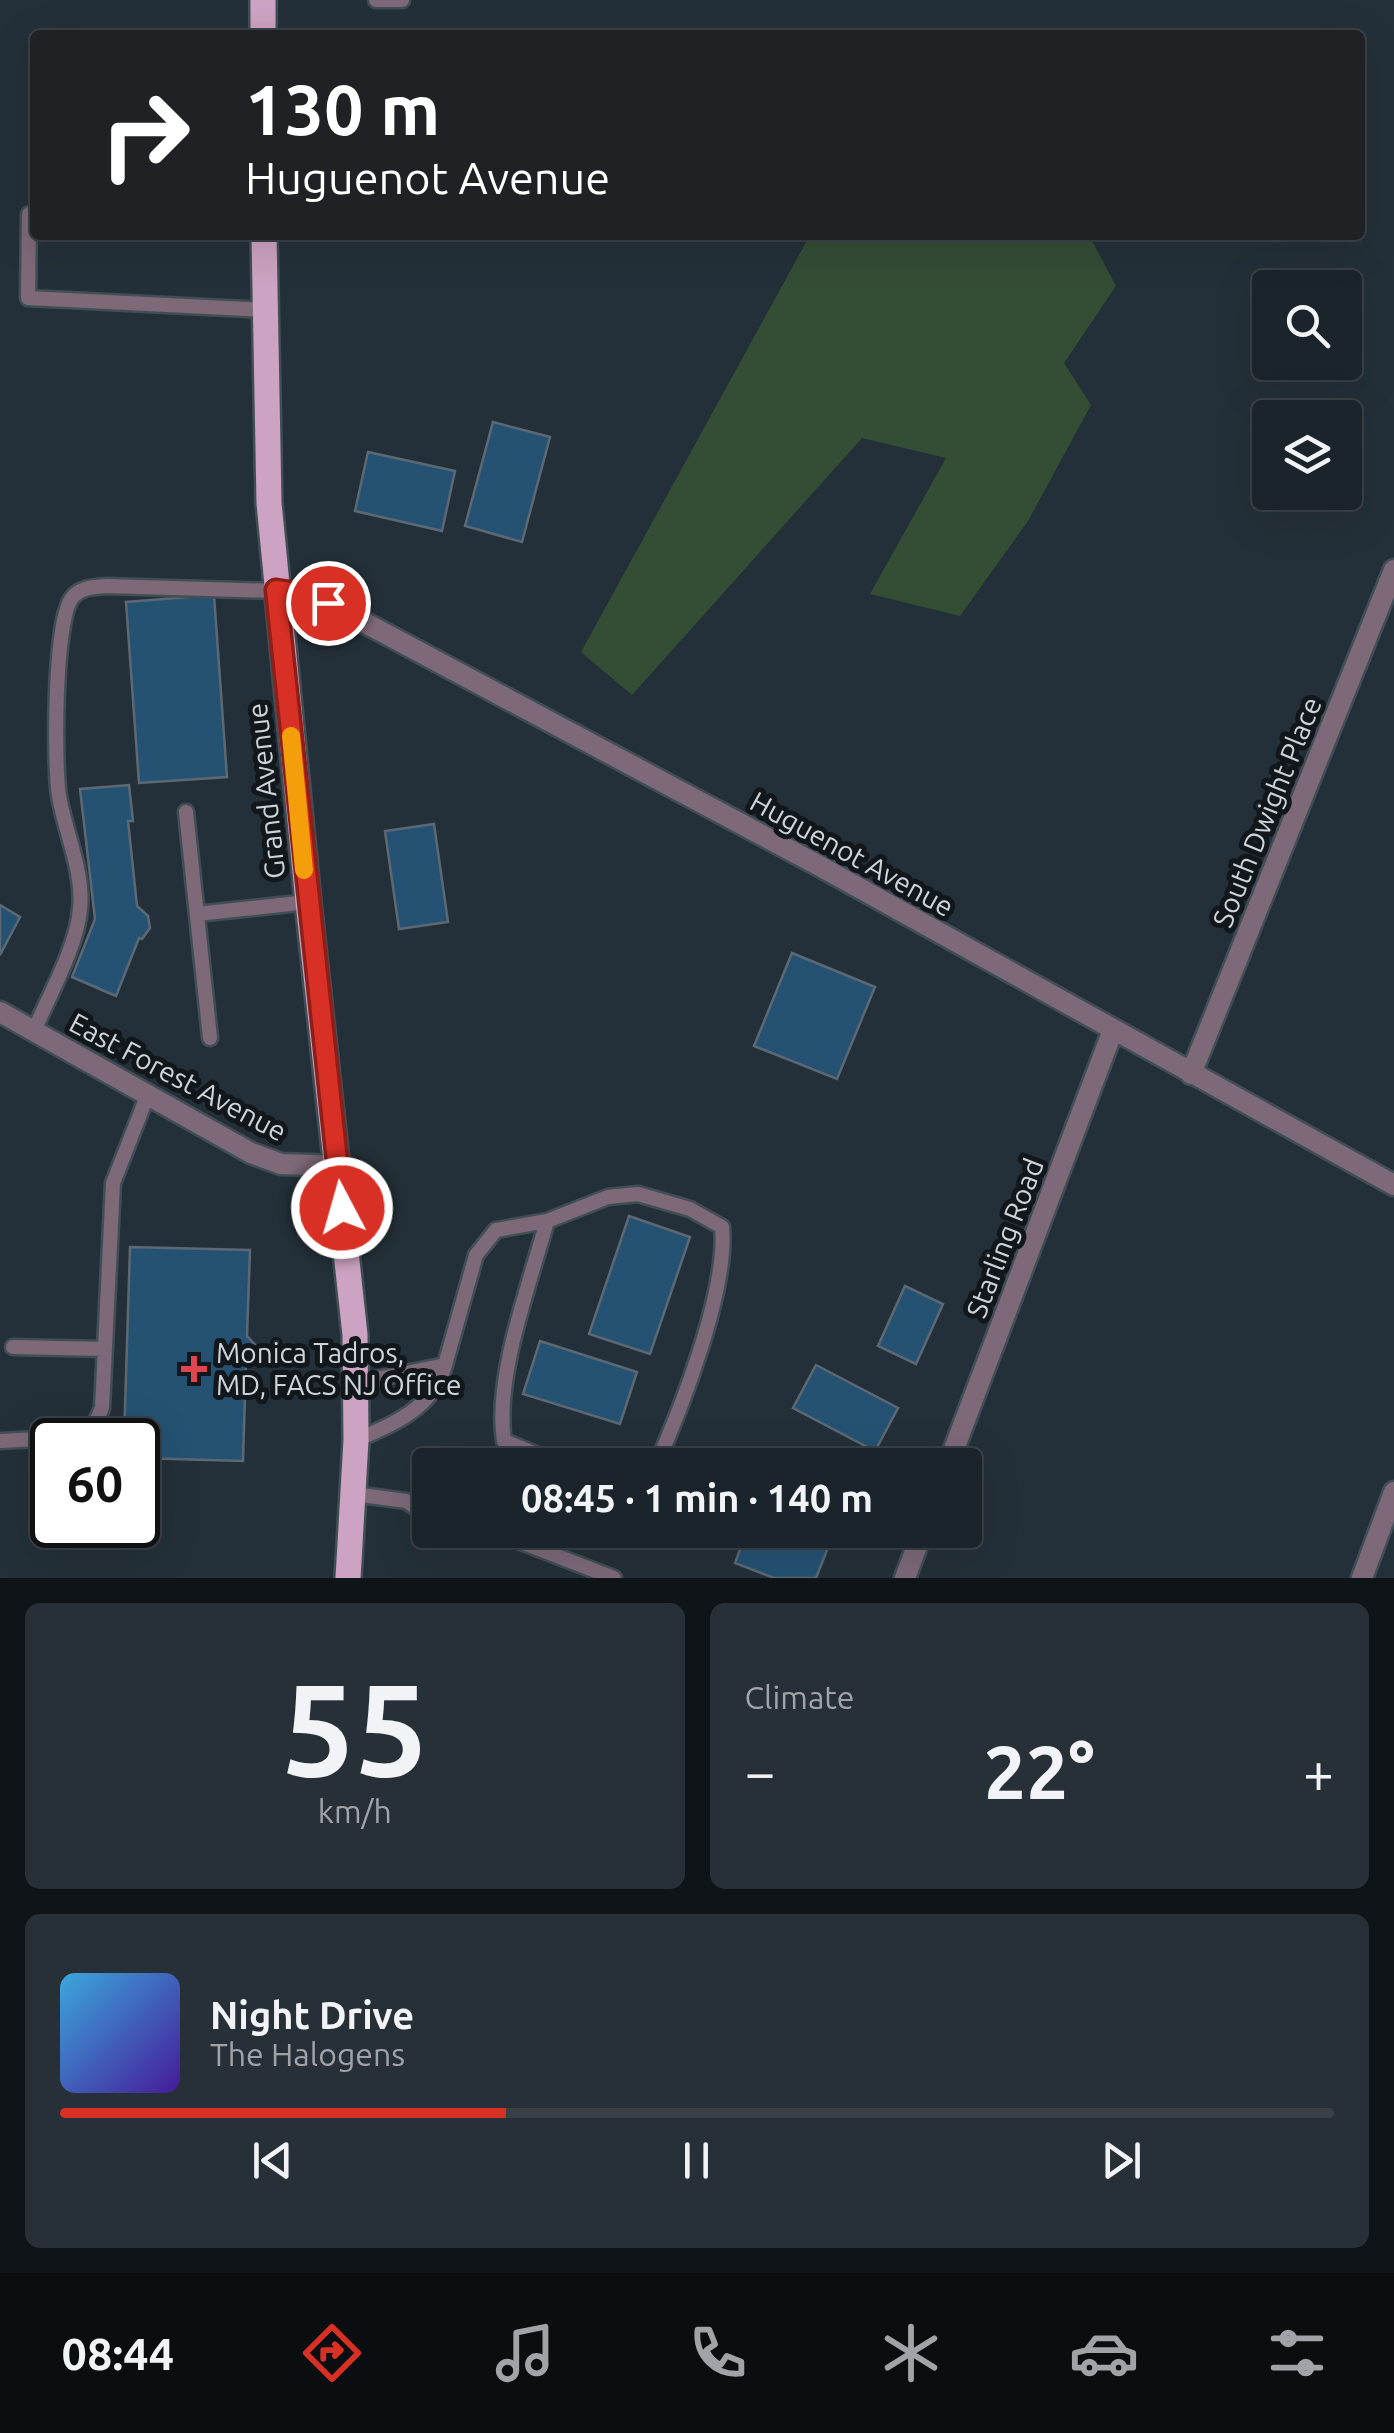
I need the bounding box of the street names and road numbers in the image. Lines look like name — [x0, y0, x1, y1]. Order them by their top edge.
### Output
street label: South Dwight Place — [1206, 692, 1327, 931]
street label: Grand Avenue — [241, 702, 290, 881]
street label: Huguenot Avenue — [745, 785, 959, 922]
street label: East Forest Avenue — [65, 1006, 292, 1147]
street label: Starling Road — [960, 1154, 1049, 1322]

